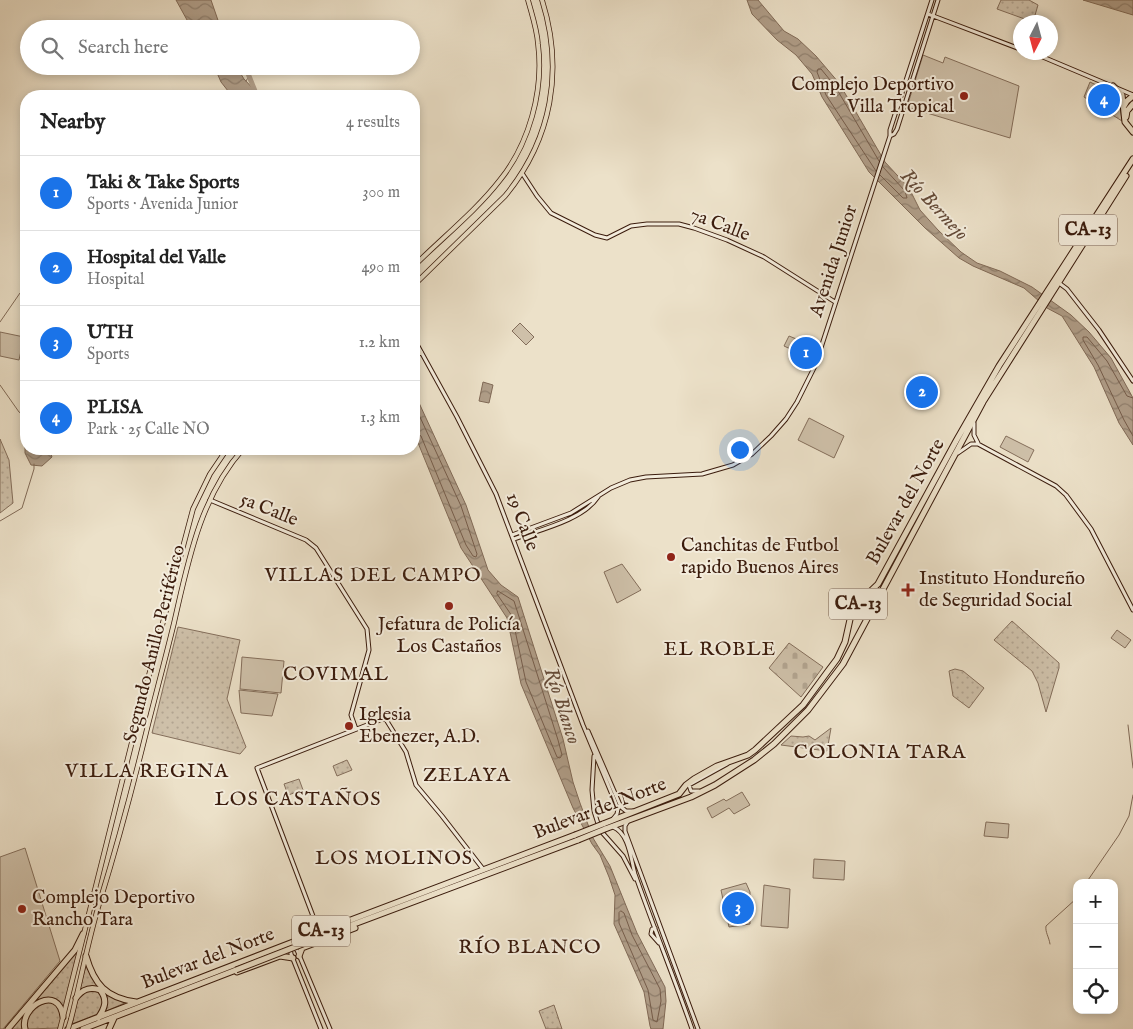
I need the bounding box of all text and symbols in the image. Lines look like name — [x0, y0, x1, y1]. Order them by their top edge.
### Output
north arrow — [1013, 15, 1058, 60]
search box — [20, 20, 420, 75]
icon: search — [38, 34, 66, 62]
text: Search here — [78, 36, 169, 60]
place label: Complejo Deportivo Villa Tropical — [791, 73, 955, 119]
pin: 4 — [1088, 81, 1120, 119]
marker: Complejo Deportivo Villa Tropical — [958, 90, 970, 102]
text: Nearby — [40, 109, 105, 136]
text: 4 results — [346, 113, 400, 133]
water label: Río Bermejo — [895, 164, 973, 246]
text: Taki & Take Sports — [87, 171, 239, 195]
text: 1 — [53, 183, 59, 203]
text: 300 m — [362, 183, 400, 203]
text: Sports · Avenida Junior — [87, 195, 238, 215]
street label: Avenida Junior — [804, 202, 863, 321]
street label: 7a Calle — [687, 203, 754, 247]
road number: CA-13 — [1059, 214, 1117, 246]
text: Hospital del Valle — [87, 246, 226, 270]
text: 2 — [52, 258, 60, 278]
text: 490 m — [361, 258, 400, 278]
text: Hospital — [87, 270, 144, 290]
text: UTH — [87, 321, 133, 345]
text: 3 — [53, 333, 59, 353]
text: 1.2 km — [359, 333, 400, 353]
pin: 1 — [790, 334, 822, 372]
text: Sports — [87, 345, 129, 365]
pin: 2 — [906, 373, 938, 411]
text: PLISA — [87, 396, 142, 420]
text: 4 — [52, 408, 60, 428]
text: 1.3 km — [360, 408, 400, 428]
text: Park · 25 Calle NO — [87, 420, 209, 440]
street label: Bulevar del Norte — [861, 435, 951, 569]
your location — [727, 437, 753, 463]
street label: 5a Calle — [237, 488, 302, 532]
street label: 19 Calle — [500, 490, 544, 555]
place label: Canchitas de Futbol rapido Buenos Aires — [681, 534, 839, 580]
street label: Segundo Anillo Periférico — [119, 542, 191, 746]
marker: Canchitas de Futbol rapido Buenos Aires — [665, 551, 677, 563]
district label: VILLAS DEL CAMPO — [263, 563, 482, 588]
place label: Instituto Hondureño de Seguridad Social — [919, 567, 1085, 613]
marker: Instituto Hondureño de Seguridad Social — [901, 583, 915, 597]
road number: CA-13 — [829, 588, 887, 620]
marker: Jefatura de Policía Los Castaños — [443, 600, 455, 612]
place label: Jefatura de Policía Los Castaños — [376, 613, 521, 659]
district label: EL ROBLE — [664, 637, 776, 662]
district label: COVIMAL — [283, 662, 389, 687]
water label: Río Blanco — [538, 665, 586, 747]
place label: Iglesia Ebenezer, A.D. — [359, 703, 480, 749]
marker: Iglesia Ebenezer, A.D. — [343, 720, 355, 732]
district label: COLONIA TARA — [793, 740, 967, 765]
district label: VILLA REGINA — [64, 759, 229, 784]
district label: ZELAYA — [423, 763, 511, 788]
street label: Bulevar del Norte — [530, 773, 670, 845]
district label: LOS CASTAÑOS — [215, 787, 381, 812]
district label: LOS MOLINOS — [315, 846, 473, 871]
map controls — [1073, 879, 1118, 1014]
button: + — [1073, 879, 1118, 924]
place label: Complejo Deportivo Rancho Tara — [32, 886, 195, 932]
pin: 3 — [722, 889, 754, 927]
marker: Complejo Deportivo Rancho Tara — [16, 903, 28, 915]
road number: CA-13 — [292, 916, 350, 946]
street label: Bulevar del Norte — [138, 923, 278, 995]
button: − — [1073, 924, 1118, 969]
district label: RÍO BLANCO — [458, 935, 602, 960]
button: locate — [1073, 969, 1118, 1014]

